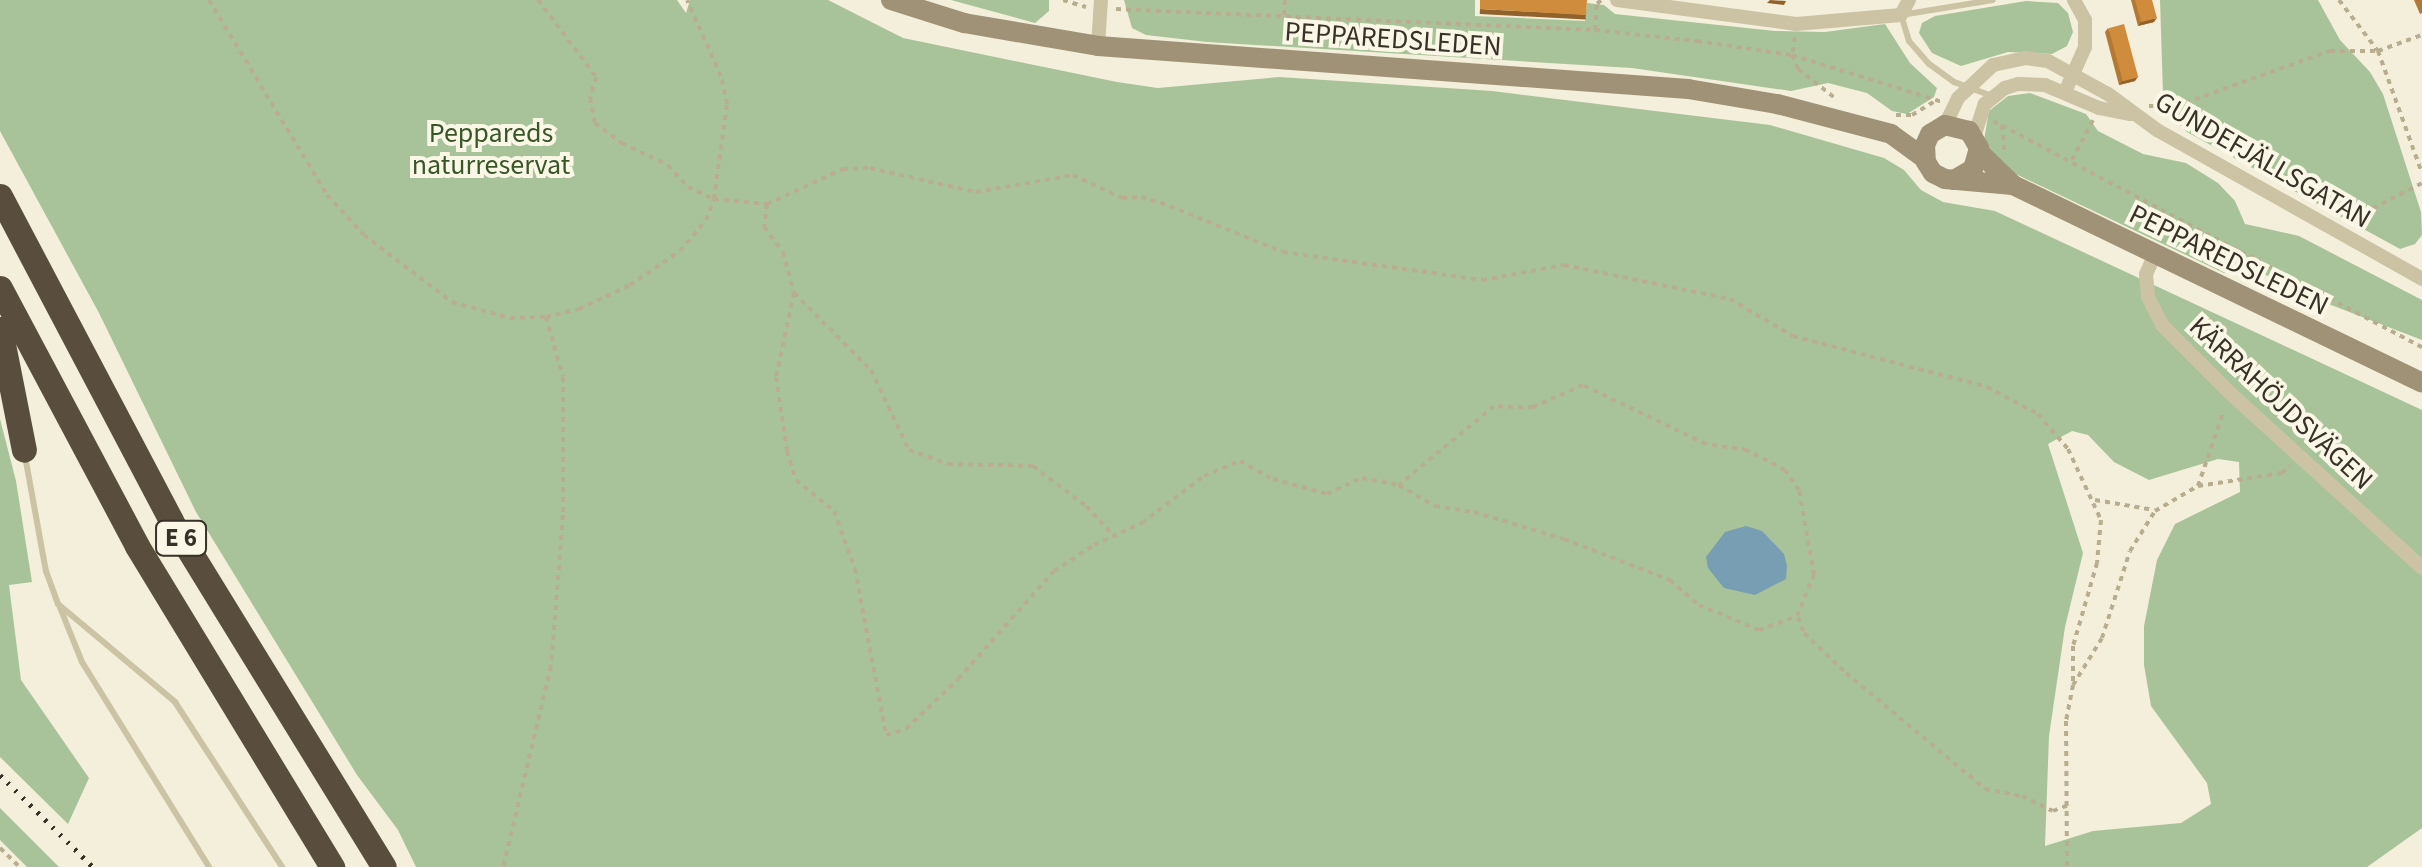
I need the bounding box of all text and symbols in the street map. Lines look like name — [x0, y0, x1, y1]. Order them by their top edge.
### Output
street label: PEPPAREDSLEDEN — [1283, 15, 1503, 63]
street label: GUNDEFJÄLLSGATAN — [2149, 85, 2377, 235]
park label: Peppareds naturreservat — [412, 116, 570, 182]
street label: PEPPAREDSLEDEN — [2124, 197, 2334, 323]
street label: KÄRRAHÖJDSVÄGEN — [2182, 309, 2380, 497]
road number: E 6 — [154, 518, 208, 558]

